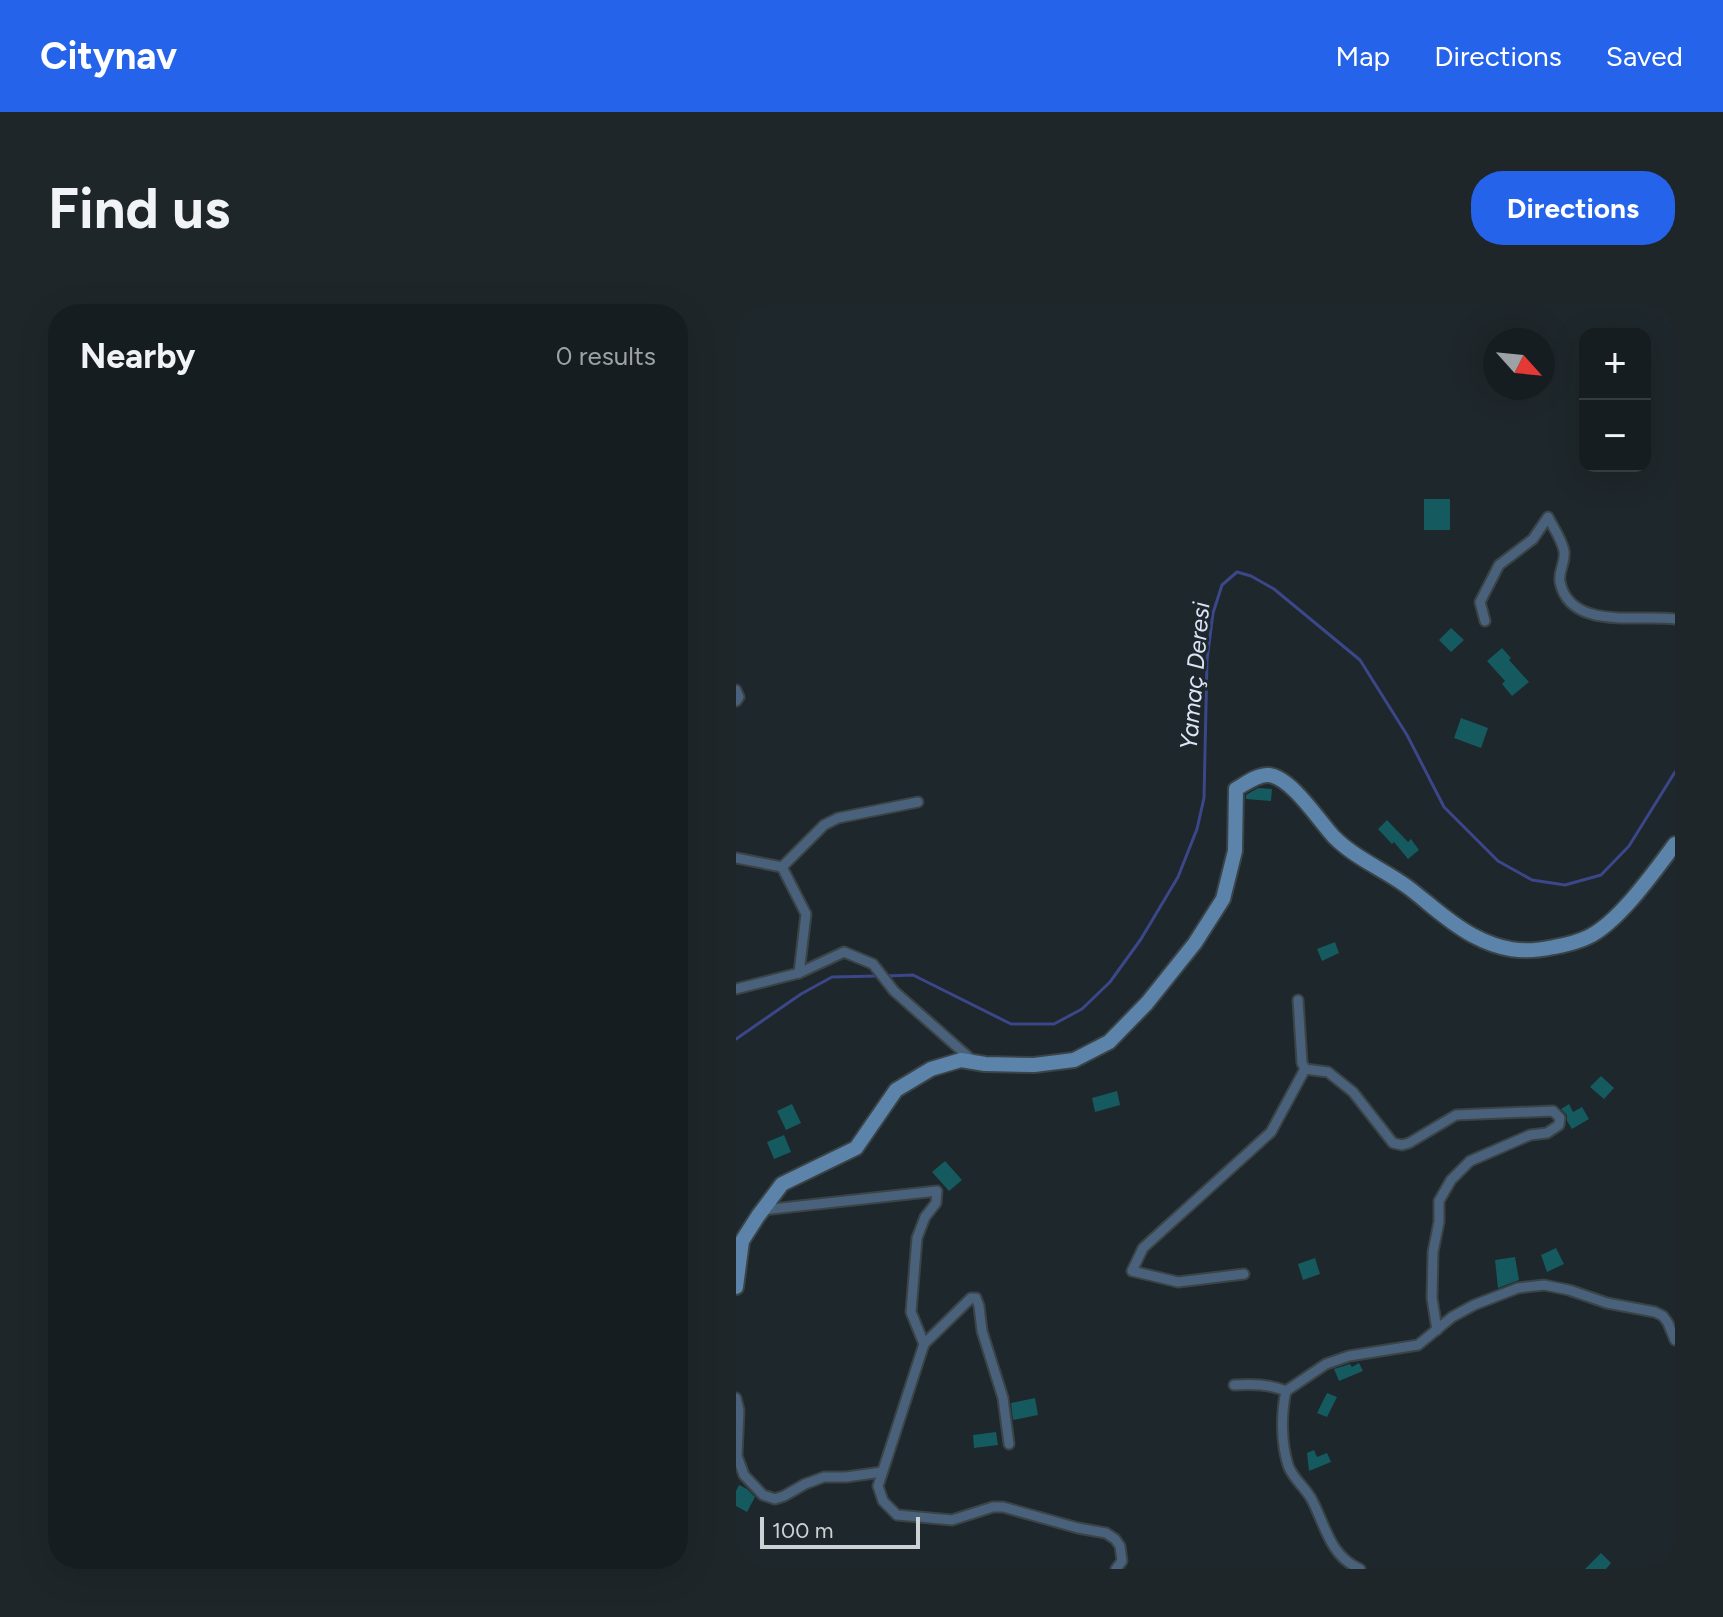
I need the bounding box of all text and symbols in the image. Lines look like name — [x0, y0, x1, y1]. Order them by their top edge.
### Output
text: Citynav — [40, 33, 177, 79]
text: Map — [1336, 39, 1390, 73]
text: Directions — [1434, 39, 1562, 73]
text: Saved — [1606, 39, 1683, 73]
button: Directions — [1471, 171, 1675, 245]
text: Find us — [48, 175, 230, 242]
north arrow — [1483, 328, 1555, 400]
map controls — [1579, 328, 1651, 472]
button: + — [1579, 328, 1651, 400]
text: Nearby — [80, 336, 195, 377]
text: 0 results — [556, 340, 656, 372]
button: − — [1579, 400, 1651, 472]
water label: Yamaç Deresi — [1174, 600, 1215, 751]
scale bar — [760, 1513, 920, 1549]
text: 100 m — [772, 1517, 833, 1544]

